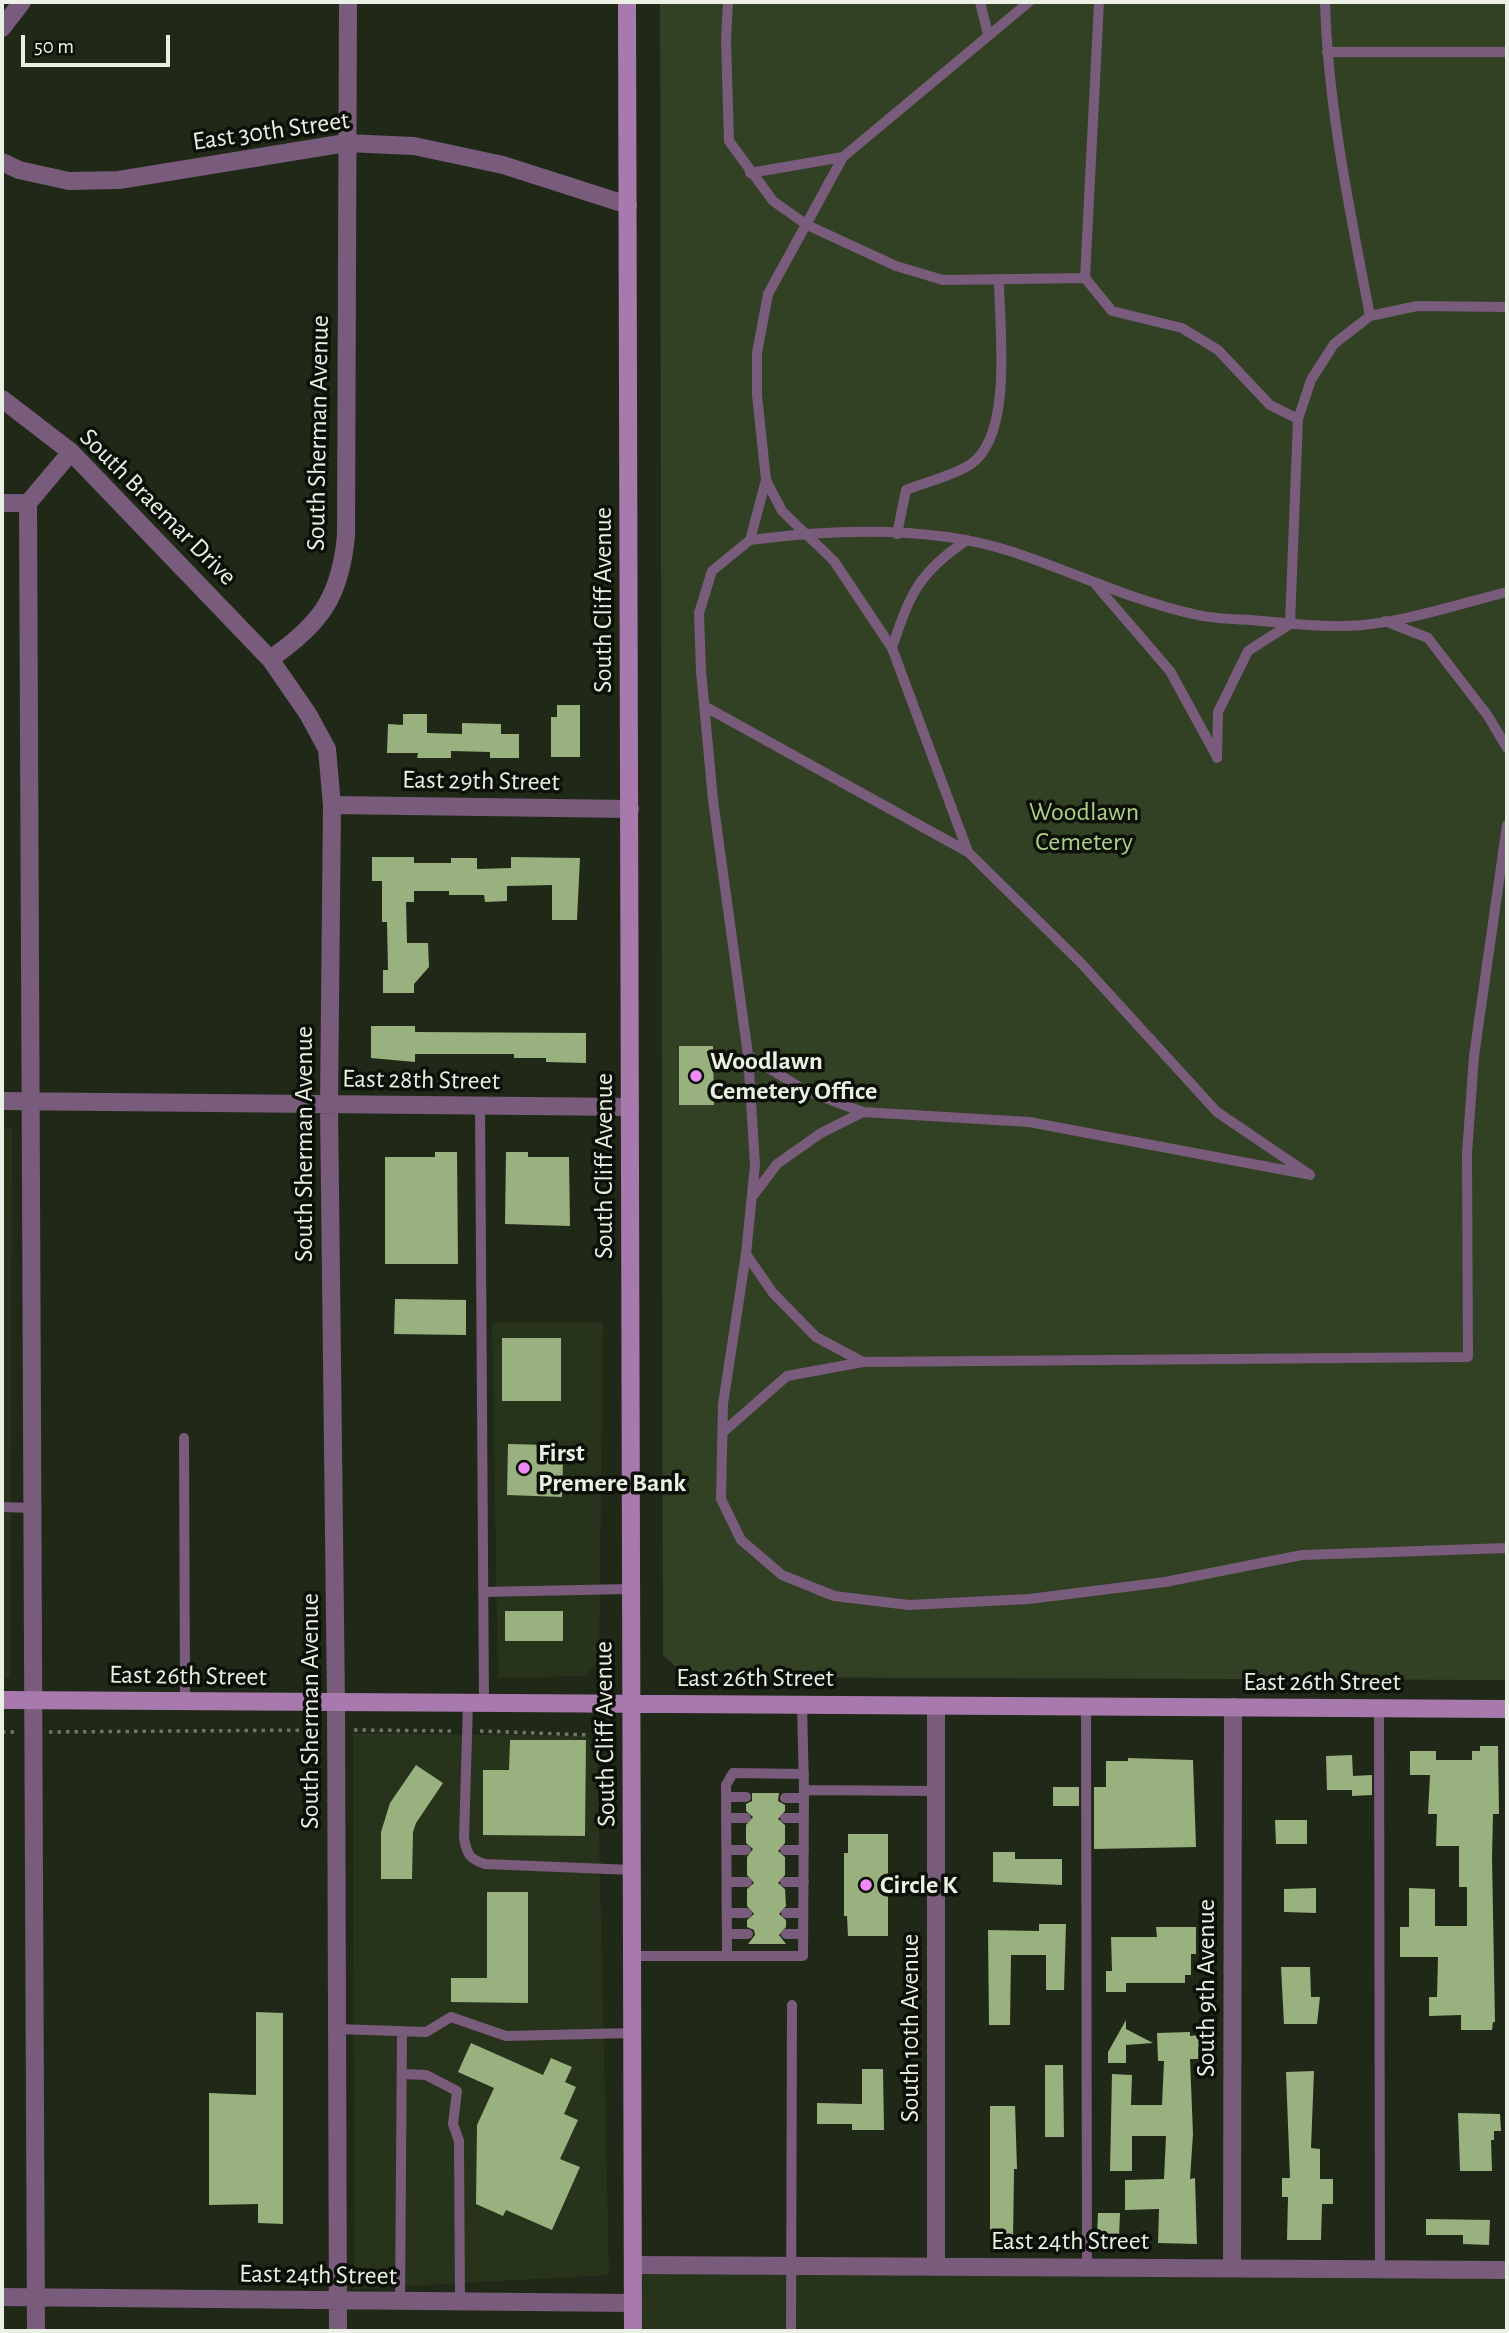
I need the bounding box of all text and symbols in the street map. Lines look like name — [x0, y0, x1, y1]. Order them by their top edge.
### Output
scale bar — [24, 21, 173, 65]
text: 50 m — [34, 36, 74, 57]
street label: East 30th Street — [191, 105, 351, 157]
street label: South Sherman Avenue — [300, 315, 336, 551]
street label: South Braemar Drive — [73, 422, 243, 592]
street label: South Cliff Avenue — [587, 507, 619, 693]
street label: East 29th Street — [402, 764, 560, 798]
park label: Woodlawn Cemetery — [1029, 796, 1139, 858]
street label: South Sherman Avenue — [288, 1026, 320, 1262]
place label: Woodlawn Cemetery Office — [710, 1045, 877, 1106]
street label: East 28th Street — [342, 1063, 500, 1097]
marker: Woodlawn Cemetery Office — [688, 1068, 704, 1084]
street label: South Cliff Avenue — [588, 1073, 620, 1259]
place label: First Premere Bank — [538, 1437, 686, 1498]
marker: First Premere Bank — [516, 1460, 532, 1476]
street label: South Sherman Avenue — [294, 1593, 326, 1829]
street label: South Cliff Avenue — [588, 1641, 622, 1827]
street label: East 26th Street — [109, 1659, 267, 1693]
street label: East 26th Street — [676, 1662, 834, 1694]
street label: East 26th Street — [1243, 1666, 1401, 1698]
place label: Circle K — [880, 1869, 957, 1901]
marker: Circle K — [858, 1877, 874, 1893]
street label: South 9th Avenue — [1190, 1899, 1222, 2077]
street label: South 10th Avenue — [894, 1934, 926, 2122]
street label: East 24th Street — [991, 2225, 1149, 2257]
street label: East 24th Street — [239, 2258, 397, 2292]

